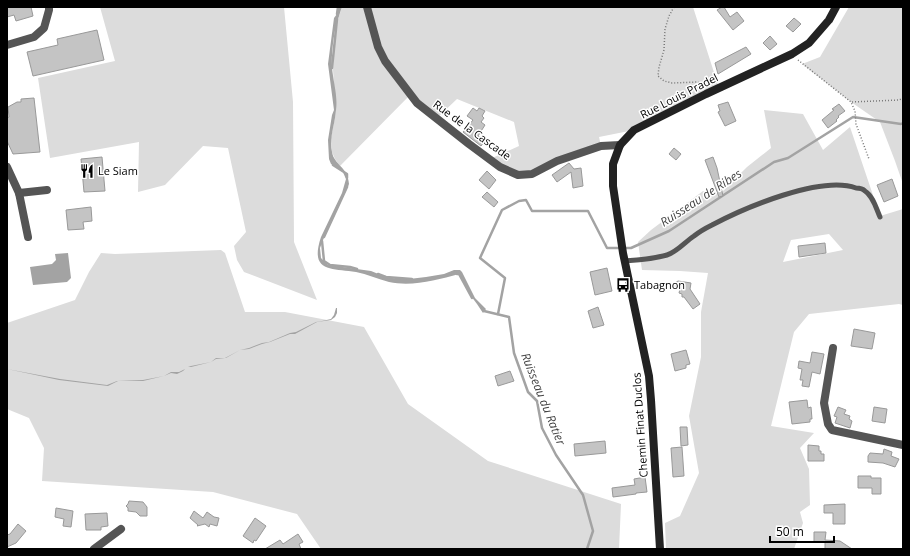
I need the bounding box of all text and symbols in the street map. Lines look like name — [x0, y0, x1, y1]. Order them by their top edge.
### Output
street label: Rue Louis Pradel — [637, 69, 720, 122]
street label: Rue de la Cascade — [430, 96, 514, 163]
restaurant icon: Le Siam — [79, 163, 95, 179]
place label: Le Siam — [98, 163, 138, 178]
water label: Ruisseau de Ribes — [657, 165, 745, 230]
bus stop icon: Tabagnon — [615, 277, 631, 293]
place label: Tabagnon — [634, 277, 685, 292]
water label: Ruisseau du Ratier — [517, 350, 570, 449]
street label: Chemin Finat Duclos — [628, 372, 651, 478]
scale bar — [770, 518, 834, 544]
text: 50 m — [776, 523, 804, 540]

